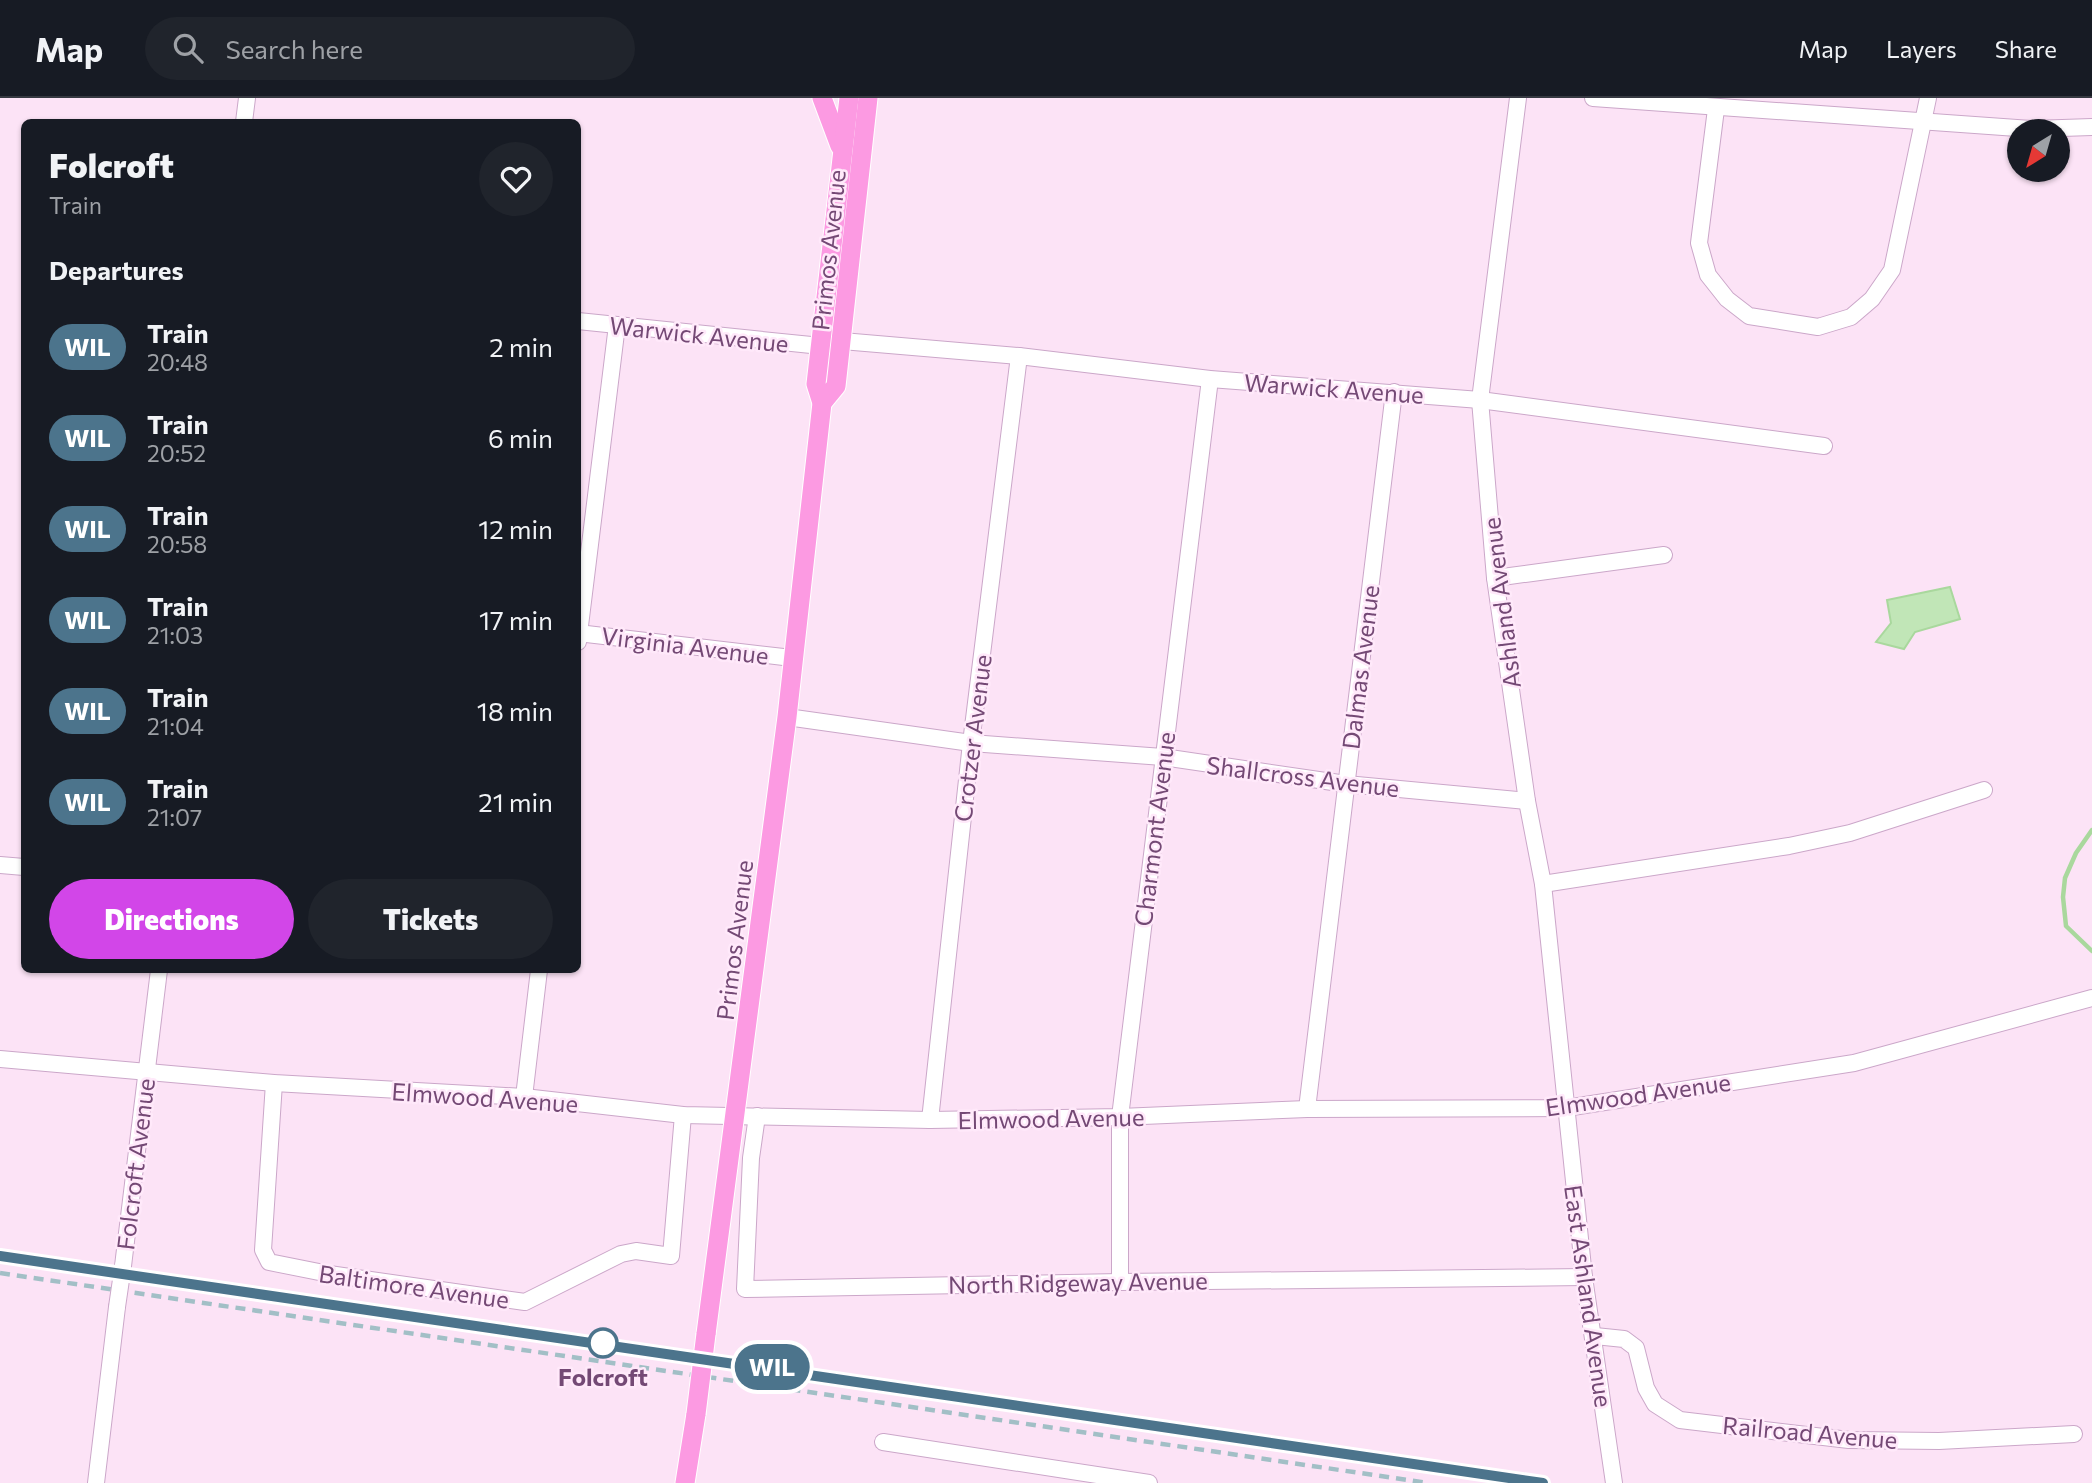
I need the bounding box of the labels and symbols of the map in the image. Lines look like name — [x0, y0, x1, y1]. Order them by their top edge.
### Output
north arrow — [2007, 119, 2070, 182]
street label: Primos Avenue — [805, 168, 851, 332]
street label: Warwick Avenue — [608, 310, 790, 358]
street label: Warwick Avenue — [1243, 367, 1425, 409]
street label: Ashland Avenue — [1476, 516, 1526, 690]
street label: Dalmas Avenue — [1336, 583, 1384, 751]
street label: Virginia Avenue — [600, 620, 770, 670]
street label: Crotzer Avenue — [947, 653, 997, 823]
street label: Charmont Avenue — [1128, 730, 1180, 928]
street label: Shallcross Avenue — [1205, 750, 1401, 802]
street label: Primos Avenue — [710, 858, 758, 1022]
street label: Elmwood Avenue — [1543, 1067, 1733, 1121]
street label: Folcroft Avenue — [110, 1076, 160, 1252]
street label: Elmwood Avenue — [391, 1076, 579, 1118]
street label: Elmwood Avenue — [957, 1102, 1145, 1134]
street label: East Ashland Avenue — [1559, 1183, 1619, 1409]
street label: Baltimore Avenue — [317, 1258, 511, 1314]
street label: North Ridgeway Avenue — [948, 1265, 1208, 1299]
marker: Folcroft — [588, 1328, 618, 1358]
line badge: WIL — [732, 1344, 812, 1390]
place label: Folcroft — [558, 1362, 648, 1391]
street label: Railroad Avenue — [1721, 1410, 1899, 1454]

